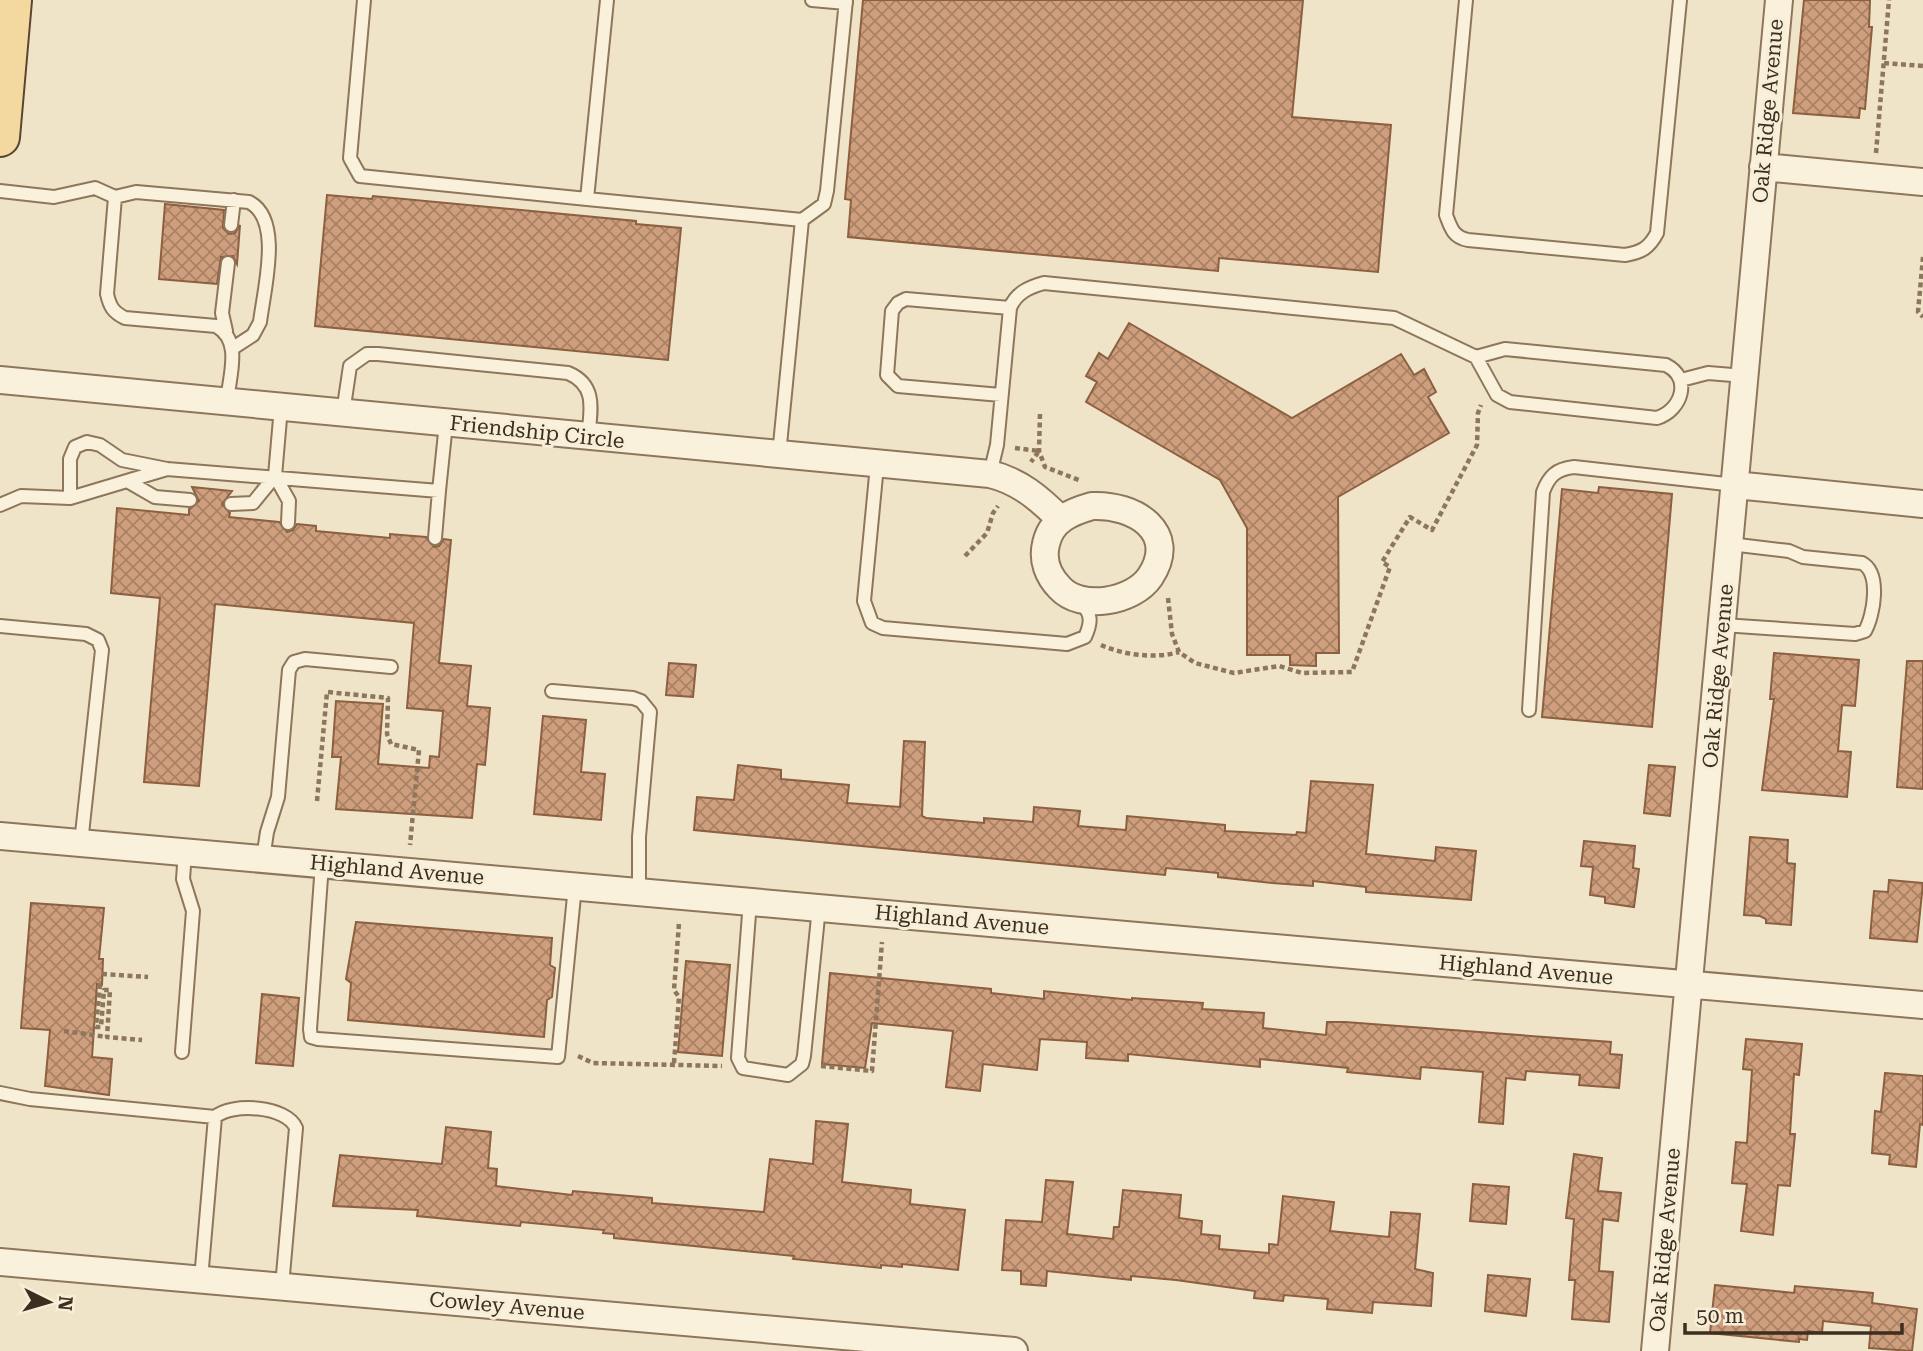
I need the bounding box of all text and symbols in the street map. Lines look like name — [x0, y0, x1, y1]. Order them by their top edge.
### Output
street label: Oak Ridge Avenue — [1748, 18, 1788, 204]
street label: Friendship Circle — [448, 411, 626, 453]
street label: Oak Ridge Avenue — [1698, 583, 1738, 769]
street label: Highland Avenue — [309, 850, 485, 890]
street label: Highland Avenue — [874, 900, 1050, 940]
street label: Highland Avenue — [1438, 950, 1614, 990]
street label: Oak Ridge Avenue — [1645, 1147, 1685, 1333]
north arrow — [14, 1267, 84, 1337]
street label: Cowley Avenue — [428, 1287, 586, 1325]
scale bar — [1685, 1292, 1902, 1336]
text: N — [53, 1295, 78, 1312]
text: 50 m — [1696, 1304, 1744, 1328]

